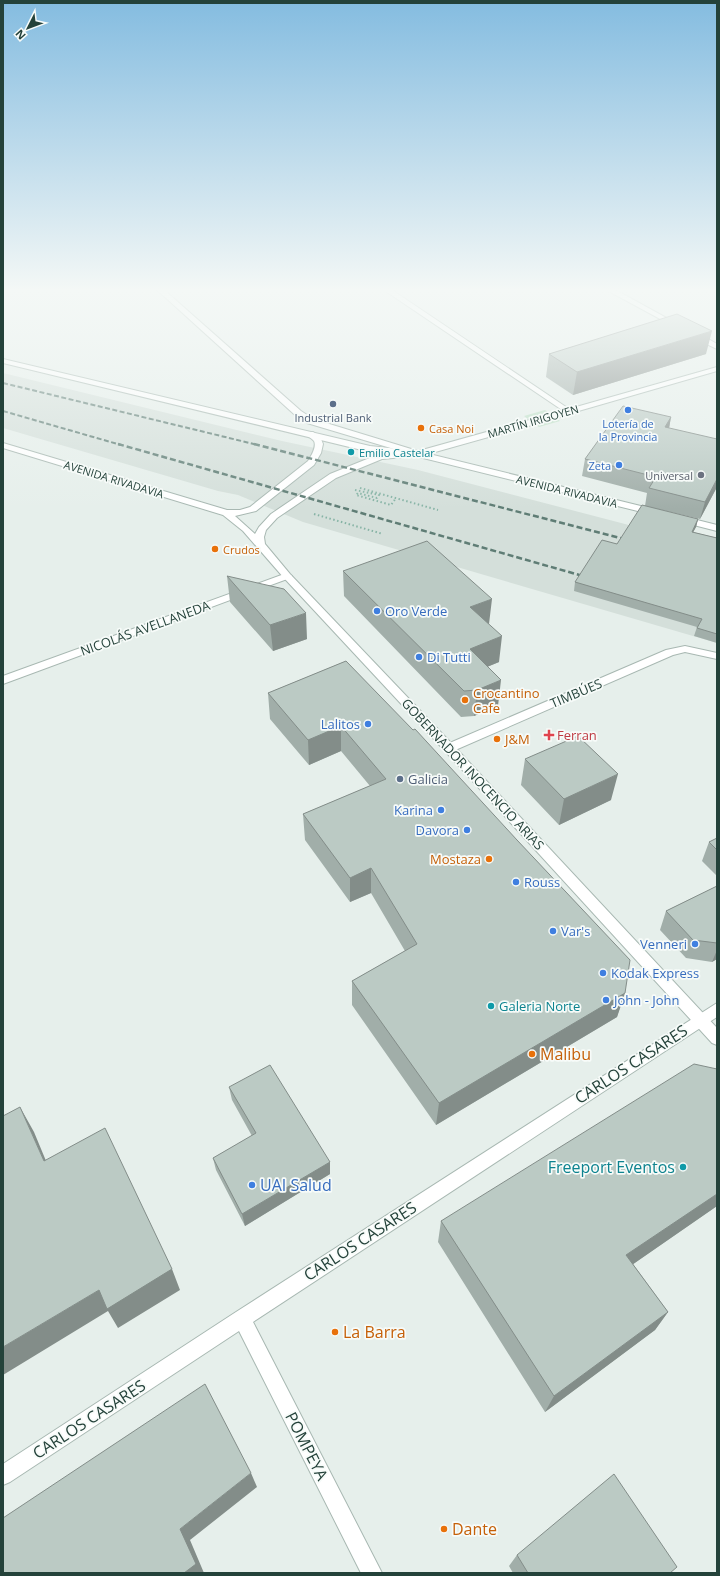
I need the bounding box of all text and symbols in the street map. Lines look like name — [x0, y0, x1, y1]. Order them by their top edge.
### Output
north arrow — [8, 8, 48, 48]
text: N — [12, 27, 29, 43]
marker: Industrial Bank — [328, 399, 338, 409]
street label: MARTÍN IRIGOYEN — [486, 401, 580, 441]
marker: Lotería de la Provincia — [623, 405, 633, 415]
place label: Industrial Bank — [294, 410, 372, 425]
place label: Lotería de la Provincia — [599, 416, 657, 444]
place label: Casa Noi — [429, 421, 474, 436]
marker: Casa Noi — [416, 423, 426, 433]
place label: Emilio Castelar — [359, 445, 435, 460]
marker: Emilio Castelar — [346, 447, 356, 457]
street label: AVENIDA RIVADAVIA — [62, 457, 166, 501]
place label: Zeta — [588, 458, 611, 473]
marker: Zeta — [614, 460, 624, 470]
place label: Universal — [645, 468, 693, 483]
marker: Universal — [696, 470, 706, 480]
street label: AVENIDA RIVADAVIA — [515, 471, 619, 511]
place label: Crudos — [223, 542, 260, 557]
marker: Crudos — [210, 544, 220, 554]
street label: NICOLÁS AVELLANEDA — [78, 596, 213, 660]
place label: Oro Verde — [385, 602, 447, 620]
marker: Oro Verde — [372, 606, 382, 616]
place label: Di Tutti — [427, 648, 471, 666]
marker: Di Tutti — [414, 652, 424, 662]
street label: TIMBÚES — [547, 674, 605, 712]
place label: Crocantino Cafe — [473, 684, 540, 717]
street label: GOBERNADOR INOCENCIO ARIAS — [398, 694, 548, 854]
marker: Crocantino Cafe — [460, 695, 470, 705]
place label: Lalitos — [321, 715, 360, 733]
marker: Lalitos — [363, 719, 373, 729]
place label: Ferran — [557, 726, 597, 744]
place label: J&M — [503, 730, 530, 748]
marker: Ferran — [544, 730, 554, 740]
marker: J&M — [492, 734, 502, 744]
place label: Galicia — [408, 770, 448, 788]
marker: Galicia — [395, 774, 405, 784]
place label: Karina — [394, 801, 433, 819]
marker: Karina — [436, 805, 446, 815]
place label: Davora — [415, 821, 459, 839]
marker: Davora — [462, 825, 472, 835]
place label: Mostaza — [430, 850, 481, 868]
marker: Mostaza — [484, 854, 494, 864]
place label: Rouss — [524, 873, 560, 891]
marker: Rouss — [511, 877, 521, 887]
place label: Var's — [561, 922, 590, 940]
marker: Var's — [548, 926, 558, 936]
place label: Venneri — [640, 935, 687, 953]
marker: Venneri — [690, 939, 700, 949]
place label: Kodak Express — [611, 964, 699, 982]
marker: Kodak Express — [598, 968, 608, 978]
place label: John - John — [612, 991, 679, 1009]
marker: John - John — [601, 995, 611, 1005]
place label: Galeria Norte — [499, 997, 580, 1015]
marker: Galeria Norte — [486, 1001, 496, 1011]
street label: CARLOS CASARES — [570, 1019, 692, 1109]
place label: Malibu — [540, 1043, 591, 1065]
marker: Malibu — [527, 1049, 537, 1059]
place label: Freeport Eventos — [548, 1156, 675, 1178]
marker: Freeport Eventos — [678, 1162, 688, 1172]
place label: UAI Salud — [260, 1174, 332, 1196]
marker: UAI Salud — [247, 1180, 257, 1190]
street label: CARLOS CASARES — [299, 1196, 421, 1286]
place label: La Barra — [343, 1321, 406, 1343]
marker: La Barra — [330, 1327, 340, 1337]
street label: CARLOS CASARES — [28, 1374, 150, 1464]
street label: POMPEYA — [280, 1408, 334, 1485]
place label: Dante — [452, 1518, 497, 1540]
marker: Dante — [439, 1524, 449, 1534]

